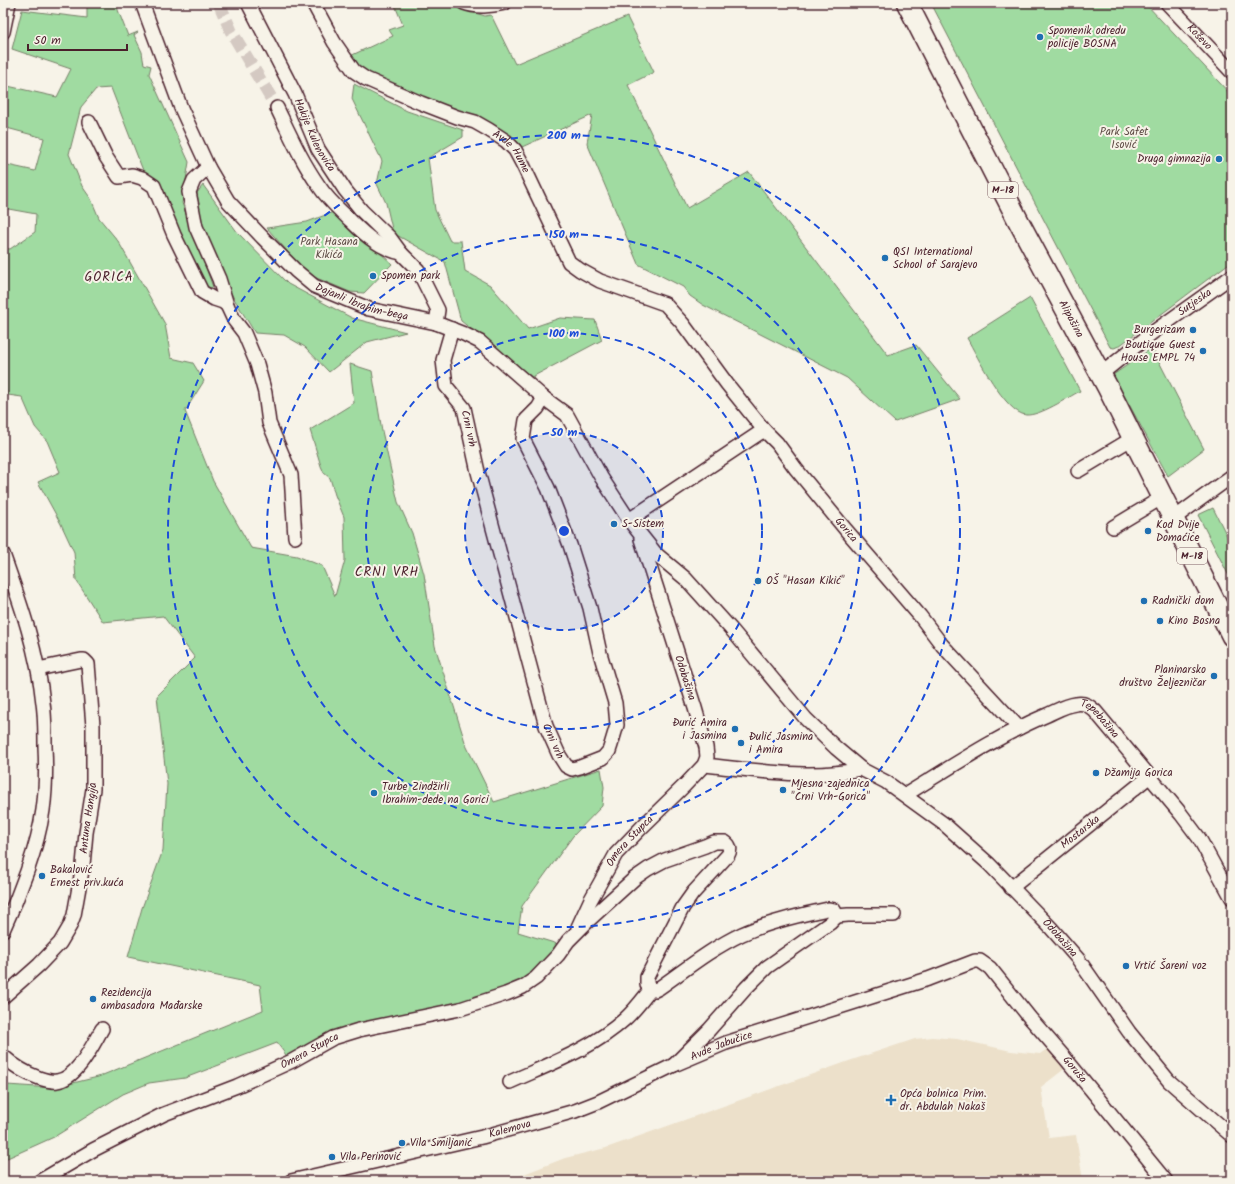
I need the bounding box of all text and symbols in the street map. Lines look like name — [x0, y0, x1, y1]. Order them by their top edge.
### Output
street label: Koševo — [1182, 20, 1216, 55]
place label: Spomenik odredu policije BOSNA — [1047, 22, 1126, 53]
scale bar — [28, 26, 127, 52]
text: 50 m — [34, 31, 61, 50]
marker: Spomenik odredu policije BOSNA — [1035, 32, 1045, 42]
street label: Hakije Kulenovića — [289, 96, 340, 176]
park label: Park Safet Isović — [1100, 123, 1149, 154]
street label: Avde Hume — [489, 125, 535, 176]
text: 200 m — [547, 126, 581, 145]
place label: Druga gimnazija — [1137, 150, 1211, 168]
marker: Druga gimnazija — [1214, 154, 1224, 164]
road number: M-18 — [988, 182, 1018, 198]
text: 150 m — [549, 225, 579, 244]
park label: Park Hasana Kikića — [300, 233, 358, 264]
place label: QSI International School of Sarajevo — [893, 243, 977, 274]
marker: QSI International School of Sarajevo — [880, 253, 890, 263]
district label: GORICA — [84, 267, 134, 288]
place label: Spomen park — [381, 267, 441, 285]
marker: Spomen park — [368, 271, 378, 281]
street label: Dajanli Ibrahim-bega — [312, 278, 410, 326]
street label: Sutjeska — [1174, 284, 1216, 321]
street label: Alipašina — [1053, 297, 1089, 341]
place label: Burgerizam — [1134, 321, 1185, 339]
text: 100 m — [549, 324, 579, 343]
marker: Burgerizam — [1188, 325, 1198, 335]
place label: Boutique Guest House EMPL 74 — [1121, 336, 1196, 367]
marker: Boutique Guest House EMPL 74 — [1198, 346, 1208, 356]
street label: Crni vrh — [456, 408, 481, 449]
text: 50 m — [550, 423, 578, 442]
street label: Gorica — [830, 514, 862, 547]
place label: S-Sistem — [622, 515, 664, 533]
place label: Kod Dvije Domaćice — [1156, 516, 1200, 547]
marker: S-Sistem — [609, 519, 619, 529]
centre of rings — [557, 524, 571, 538]
marker: Kod Dvije Domaćice — [1143, 526, 1153, 536]
road number: M-18 — [1177, 548, 1207, 564]
district label: CRNI VRH — [355, 562, 419, 583]
place label: OŠ "Hasan Kikić" — [766, 572, 845, 590]
marker: OŠ "Hasan Kikić" — [753, 576, 763, 586]
place label: Radnički dom — [1152, 592, 1214, 610]
marker: Radnički dom — [1139, 596, 1149, 606]
place label: Kino Bosna — [1168, 612, 1220, 630]
marker: Kino Bosna — [1155, 616, 1165, 626]
street label: Odobašina — [669, 653, 701, 703]
place label: Planinarsko društvo Željezničar — [1119, 661, 1207, 692]
marker: Planinarsko društvo Željezničar — [1209, 671, 1219, 681]
street label: Tepebašina — [1079, 694, 1123, 743]
place label: Đurić Amira i Jasmina — [672, 714, 727, 745]
street label: Crni vrh — [537, 720, 569, 763]
marker: Đurić Amira i Jasmina — [730, 724, 740, 734]
place label: Đulić Jasmina i Amira — [749, 728, 813, 759]
marker: Đulić Jasmina i Amira — [736, 738, 746, 748]
place label: Džamija Gorica — [1104, 764, 1173, 782]
marker: Džamija Gorica — [1091, 768, 1101, 778]
place label: Mjesna zajednica "Crni Vrh-Gorica" — [791, 775, 870, 806]
place label: Turbe Zindžirli Ibrahim-dede na Gorici — [382, 778, 489, 809]
street label: Antuna Hangija — [75, 783, 102, 855]
marker: Mjesna zajednica "Crni Vrh-Gorica" — [778, 785, 788, 795]
marker: Turbe Zindžirli Ibrahim-dede na Gorici — [369, 788, 379, 798]
street label: Omera Stupca — [602, 811, 658, 870]
street label: Mostarska — [1057, 811, 1104, 854]
place label: Bakalović Ernest priv.kuća — [50, 861, 124, 892]
marker: Bakalović Ernest priv.kuća — [37, 871, 47, 881]
street label: Odobašina — [1038, 915, 1082, 962]
place label: Vrtić Šareni voz — [1134, 957, 1207, 975]
marker: Vrtić Šareni voz — [1121, 961, 1131, 971]
place label: Rezidencija ambasadora Mađarske — [101, 984, 202, 1015]
marker: Rezidencija ambasadora Mađarske — [88, 994, 98, 1004]
street label: Avde Jabučice — [688, 1026, 755, 1066]
street label: Omera Stupca — [277, 1028, 341, 1074]
street label: Goruša — [1058, 1052, 1091, 1087]
place label: Opća bolnica Prim. dr. Abdulah Nakaš — [900, 1085, 986, 1116]
marker: Opća bolnica Prim. dr. Abdulah Nakaš — [885, 1094, 897, 1106]
street label: Kalemova — [487, 1115, 533, 1144]
place label: Vila Smiljanić — [410, 1134, 473, 1152]
marker: Vila Smiljanić — [397, 1138, 407, 1148]
place label: Vila Perinović — [340, 1148, 402, 1166]
marker: Vila Perinović — [327, 1152, 337, 1162]

